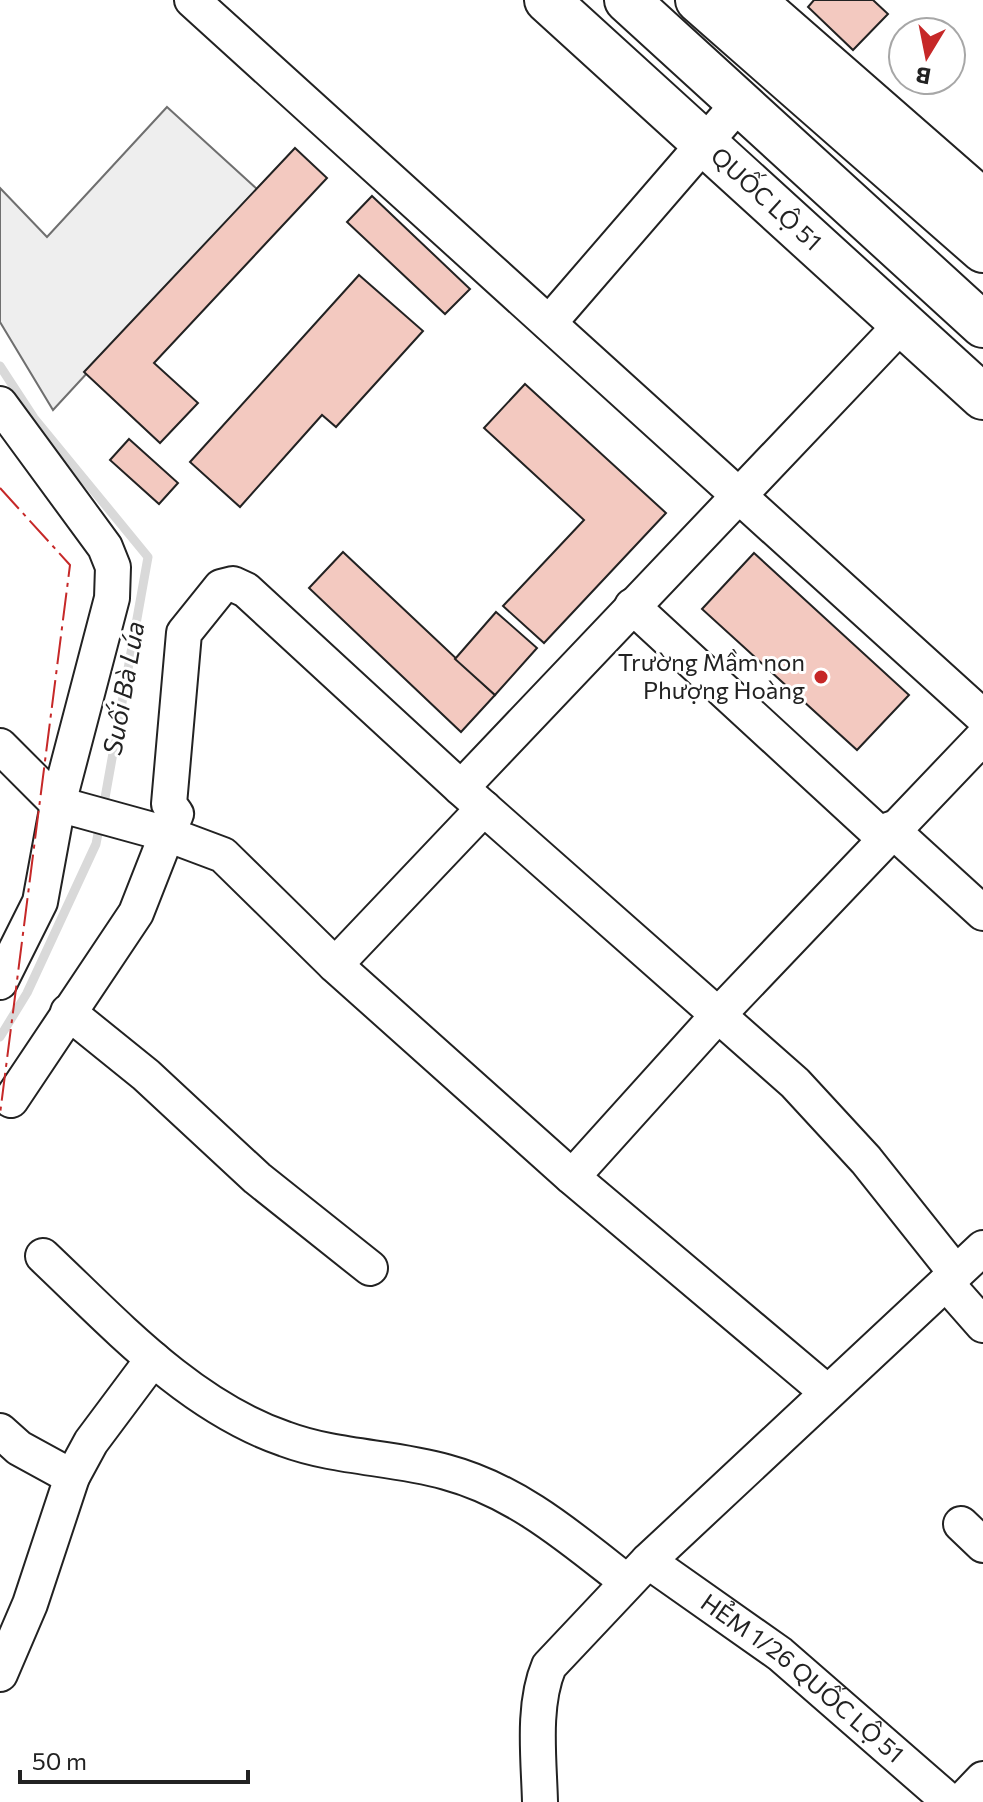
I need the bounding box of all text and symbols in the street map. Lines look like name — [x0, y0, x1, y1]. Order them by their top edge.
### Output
north arrow — [887, 16, 967, 96]
text: B — [914, 62, 933, 91]
street label: QUỐC LỘ 51 — [706, 141, 828, 256]
water label: Suối Bà Lúa — [96, 618, 150, 757]
place label: Trường Mầm non Phượng Hoàng — [618, 647, 805, 704]
marker: Trường Mầm non Phượng Hoàng — [812, 668, 830, 686]
street label: HẺM 1/26 QUỐC LỘ 51 — [696, 1587, 910, 1768]
scale bar — [20, 1734, 248, 1784]
text: 50 m — [32, 1746, 87, 1775]

